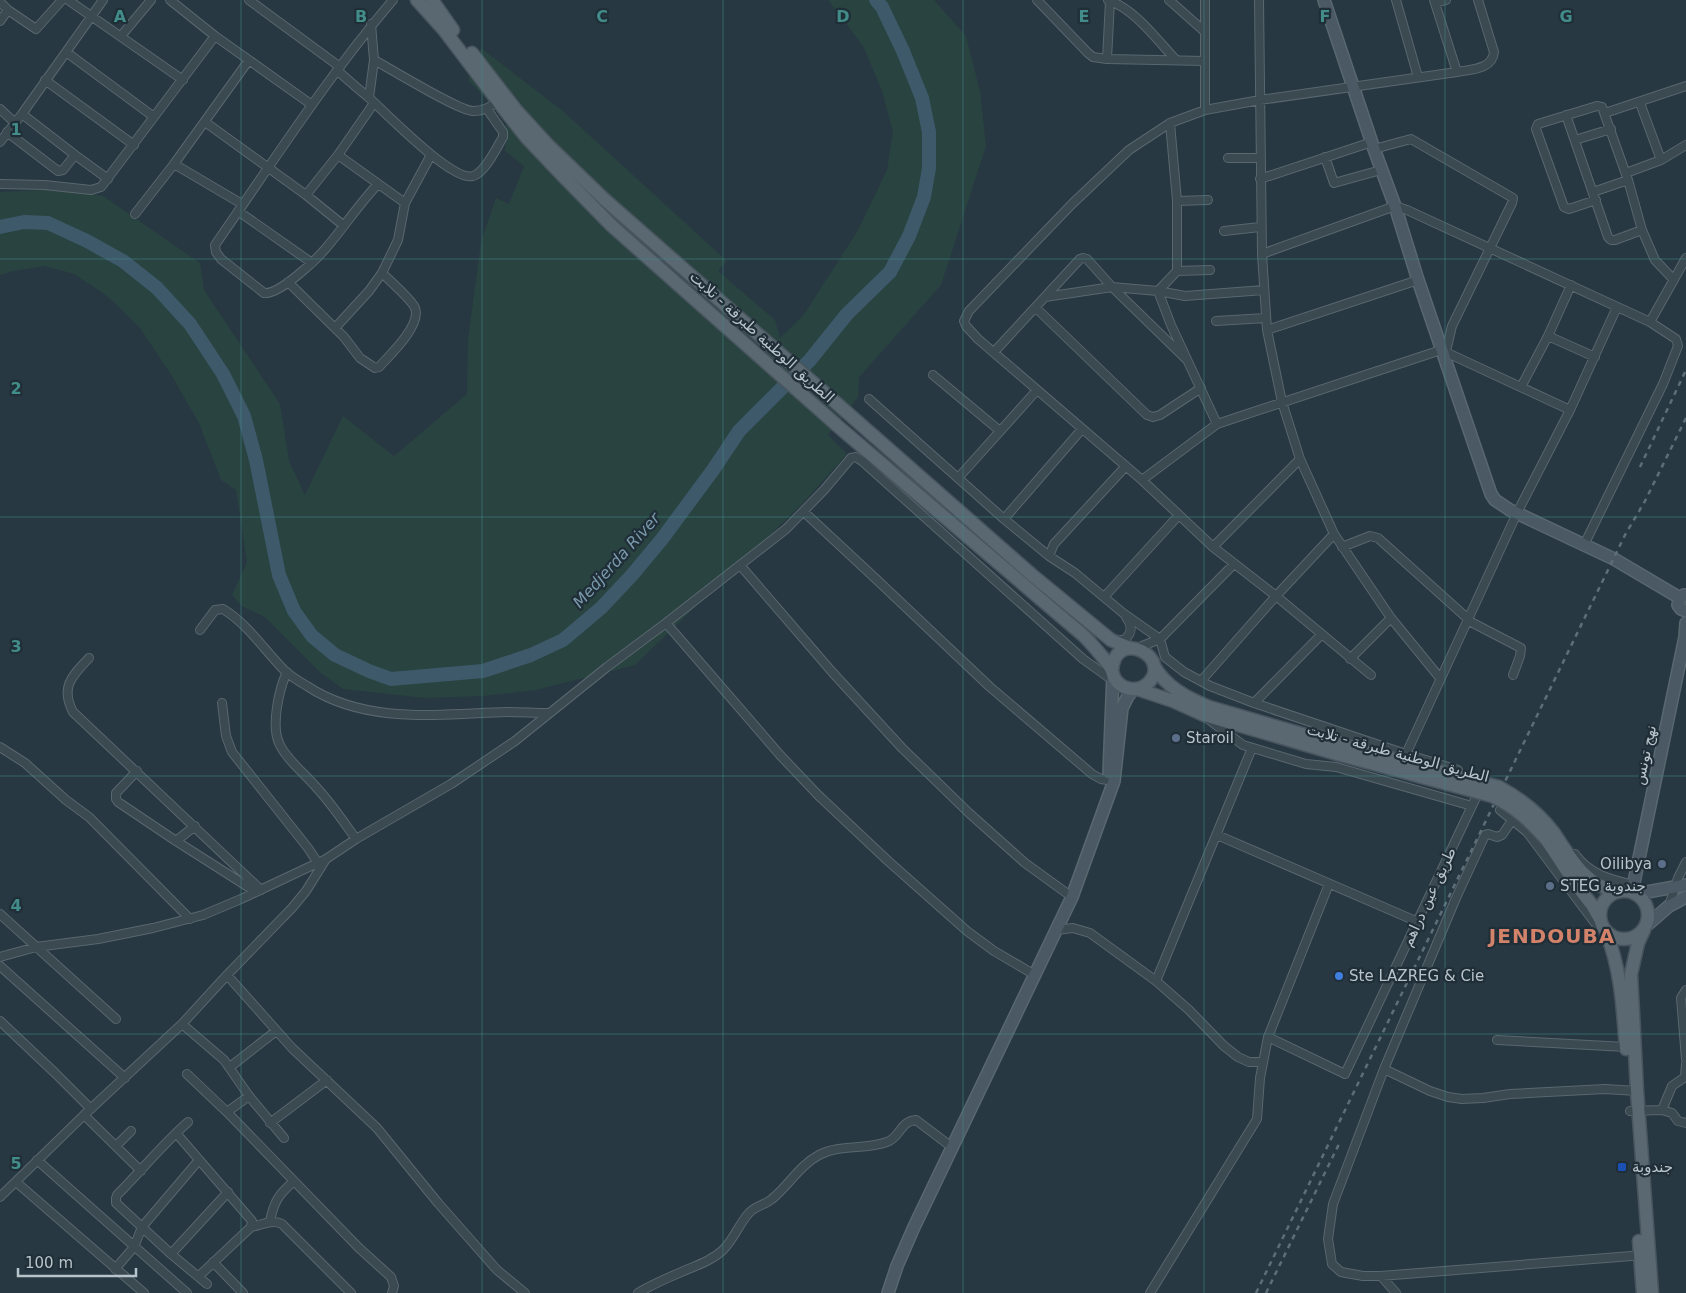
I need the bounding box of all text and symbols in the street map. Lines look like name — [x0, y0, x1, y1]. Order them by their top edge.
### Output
text: A — [114, 7, 127, 26]
text: B — [355, 7, 367, 26]
text: C — [596, 7, 608, 26]
text: D — [836, 7, 850, 26]
text: E — [1079, 7, 1089, 26]
text: F — [1320, 7, 1330, 26]
text: G — [1559, 7, 1573, 26]
text: 1 — [10, 120, 22, 139]
street label: الطريق الوطنية طبرقة - تلابت — [686, 267, 838, 407]
text: 2 — [10, 379, 22, 398]
water label: Medjerda River — [569, 508, 665, 612]
text: 3 — [10, 637, 22, 656]
street label: الطريق الوطنية طبرقة - تلابت — [1305, 720, 1491, 786]
street label: نهج تونس — [1630, 723, 1660, 787]
place label: Staroil — [1186, 729, 1234, 747]
marker: Staroil — [1170, 732, 1182, 744]
street label: طريق عين دراهم — [1398, 845, 1460, 949]
place label: Oilibya — [1600, 855, 1652, 873]
marker: Oilibya — [1656, 858, 1668, 870]
place label: STEG جندوبة — [1560, 877, 1646, 895]
marker: STEG جندوبة — [1544, 880, 1556, 892]
text: 4 — [10, 896, 22, 915]
district label: JENDOUBA — [1487, 924, 1615, 948]
place label: Ste LAZREG & Cie — [1349, 967, 1484, 985]
marker: Ste LAZREG & Cie — [1333, 970, 1345, 982]
text: 5 — [10, 1154, 22, 1173]
place label: جندوبة — [1632, 1158, 1673, 1176]
marker: جندوبة — [1616, 1161, 1628, 1173]
scale bar — [18, 1246, 135, 1278]
text: 100 m — [25, 1254, 73, 1272]

